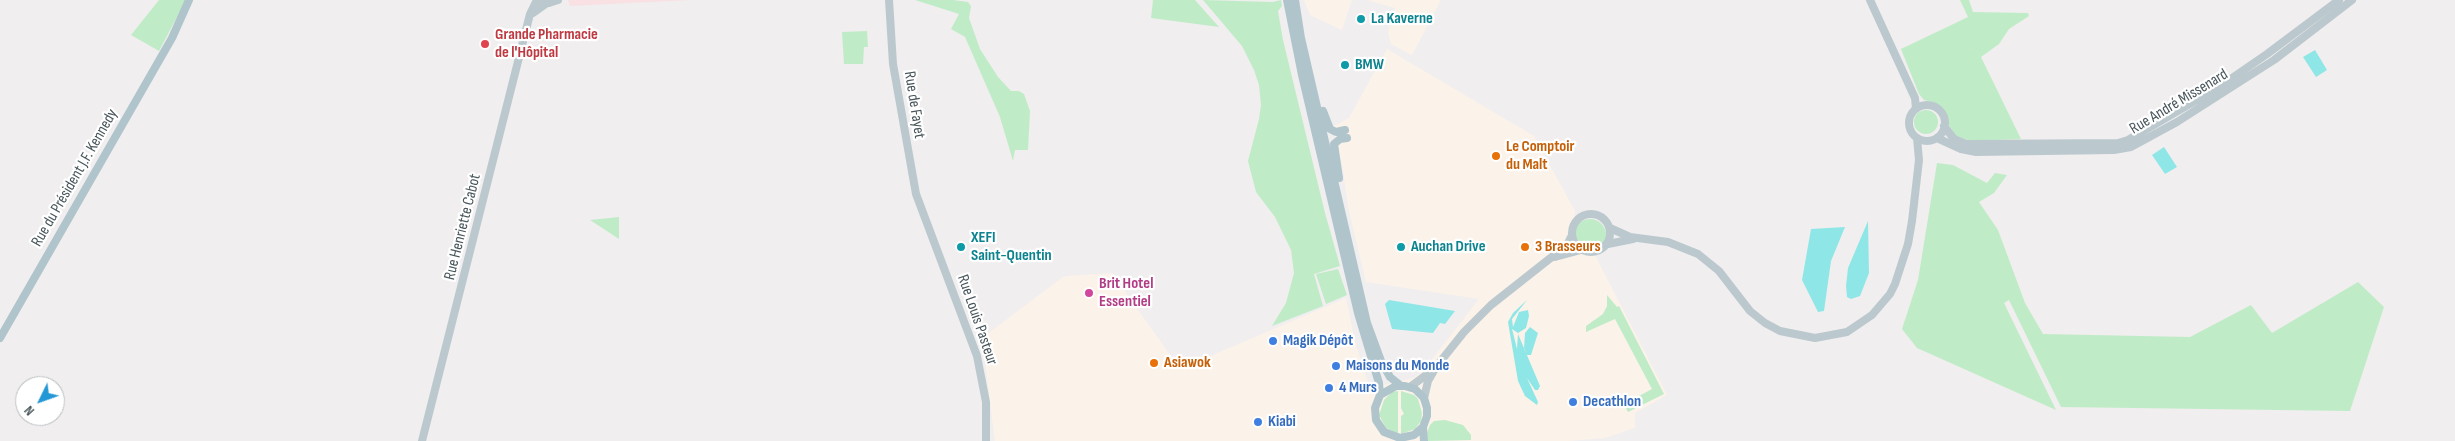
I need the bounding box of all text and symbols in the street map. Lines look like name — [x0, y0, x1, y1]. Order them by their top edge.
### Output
place label: La Kaverne — [1371, 9, 1433, 29]
marker: La Kaverne — [1355, 13, 1367, 25]
place label: Grande Pharmacie de l'Hôpital — [495, 25, 598, 63]
marker: Grande Pharmacie de l'Hôpital — [479, 38, 491, 50]
place label: BMW — [1355, 55, 1384, 75]
marker: BMW — [1339, 59, 1351, 71]
street label: Rue André Missenard — [2126, 65, 2232, 139]
street label: Rue de Fayet — [899, 70, 929, 140]
street label: Rue du Président J.F. Kennedy — [28, 106, 122, 250]
place label: Le Comptoir du Malt — [1506, 137, 1575, 175]
marker: Le Comptoir du Malt — [1490, 150, 1502, 162]
street label: Rue Henriette Cabot — [441, 172, 485, 282]
place label: XEFI Saint-Quentin — [971, 228, 1052, 266]
place label: Auchan Drive — [1411, 237, 1485, 257]
place label: 3 Brasseurs — [1535, 237, 1601, 257]
marker: XEFI Saint-Quentin — [955, 241, 967, 253]
marker: Auchan Drive — [1395, 241, 1407, 253]
marker: 3 Brasseurs — [1519, 241, 1531, 253]
street label: Rue Louis Pasteur — [953, 272, 1001, 368]
place label: Brit Hotel Essentiel — [1099, 274, 1153, 312]
marker: Brit Hotel Essentiel — [1083, 287, 1095, 299]
place label: Magik Dépôt — [1283, 331, 1353, 351]
marker: Magik Dépôt — [1267, 335, 1279, 347]
place label: Asiawok — [1164, 353, 1211, 373]
place label: Maisons du Monde — [1346, 356, 1449, 376]
marker: Asiawok — [1148, 357, 1160, 369]
marker: Maisons du Monde — [1330, 360, 1342, 372]
north arrow — [15, 376, 65, 426]
place label: 4 Murs — [1339, 378, 1377, 398]
marker: 4 Murs — [1323, 382, 1335, 394]
place label: Decathlon — [1583, 392, 1641, 412]
marker: Decathlon — [1567, 396, 1579, 408]
text: N — [20, 402, 38, 419]
place label: Kiabi — [1268, 412, 1296, 432]
marker: Kiabi — [1252, 416, 1264, 428]

